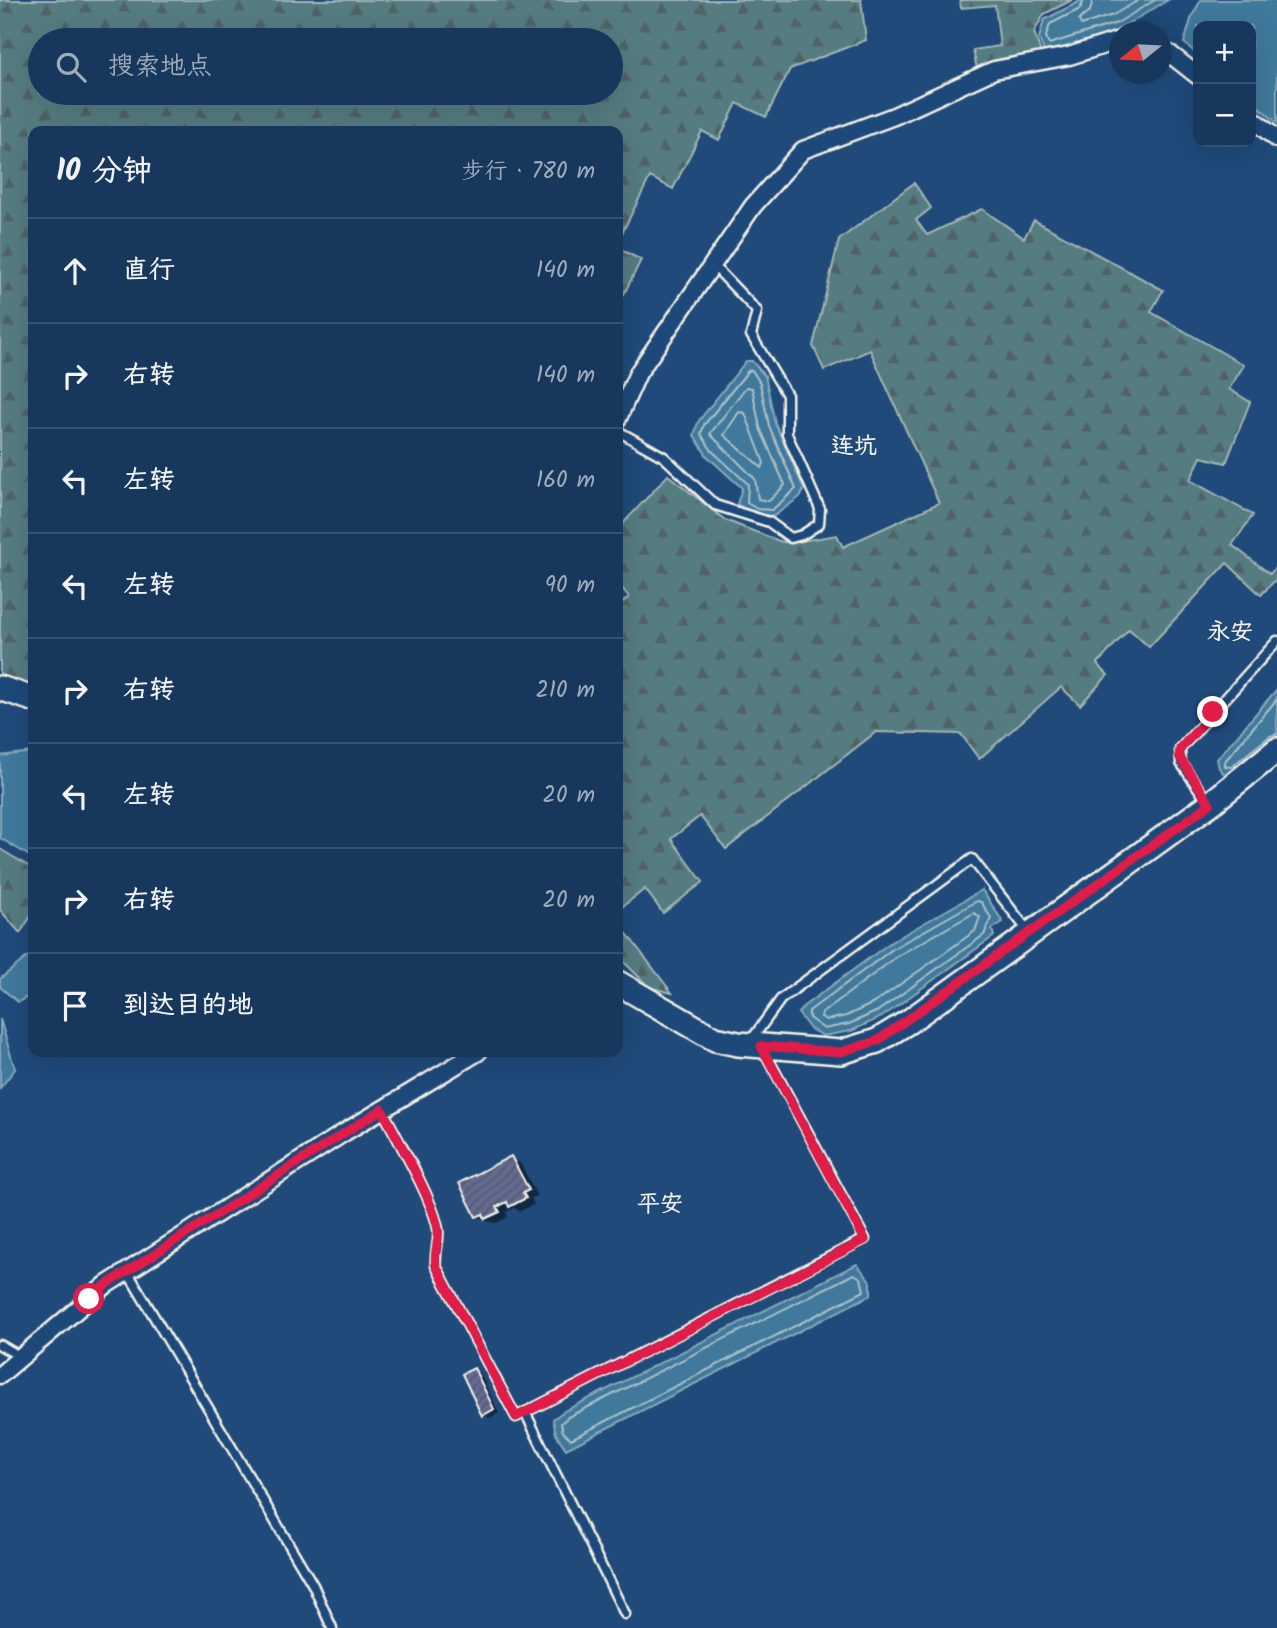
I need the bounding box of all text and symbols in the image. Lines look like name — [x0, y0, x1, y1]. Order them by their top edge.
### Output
north arrow — [1109, 21, 1172, 84]
map controls — [1193, 21, 1256, 147]
button: + — [1193, 21, 1256, 84]
search box — [28, 28, 623, 105]
text: 搜索地点 — [108, 46, 212, 88]
icon: search — [52, 48, 90, 86]
button: − — [1193, 84, 1256, 147]
text: 10 分钟 — [56, 148, 152, 196]
text: 步行 · 780 m — [462, 154, 595, 190]
text: 直行 — [123, 250, 175, 292]
icon: ahead — [56, 252, 94, 290]
text: 140 m — [536, 253, 595, 289]
text: 右转 — [123, 355, 175, 397]
icon: right — [56, 357, 94, 395]
text: 140 m — [536, 358, 595, 394]
district label: 连坑 — [831, 429, 877, 465]
text: 左转 — [123, 460, 175, 502]
icon: left — [56, 462, 94, 500]
text: 160 m — [536, 463, 595, 499]
text: 左转 — [123, 565, 175, 607]
icon: left — [56, 567, 94, 605]
text: 90 m — [545, 568, 595, 604]
district label: 永安 — [1207, 615, 1253, 651]
text: 右转 — [123, 670, 175, 712]
icon: right — [56, 672, 94, 710]
text: 210 m — [535, 673, 595, 709]
route end — [1197, 696, 1228, 727]
text: 左转 — [123, 775, 175, 817]
icon: left — [56, 777, 94, 815]
text: 20 m — [543, 778, 595, 814]
text: 右转 — [123, 880, 175, 922]
icon: right — [56, 882, 94, 920]
text: 20 m — [543, 883, 595, 919]
text: 到达目的地 — [123, 985, 253, 1027]
icon: arrive — [56, 987, 94, 1025]
district label: 平安 — [637, 1187, 683, 1223]
route start — [73, 1283, 104, 1314]

